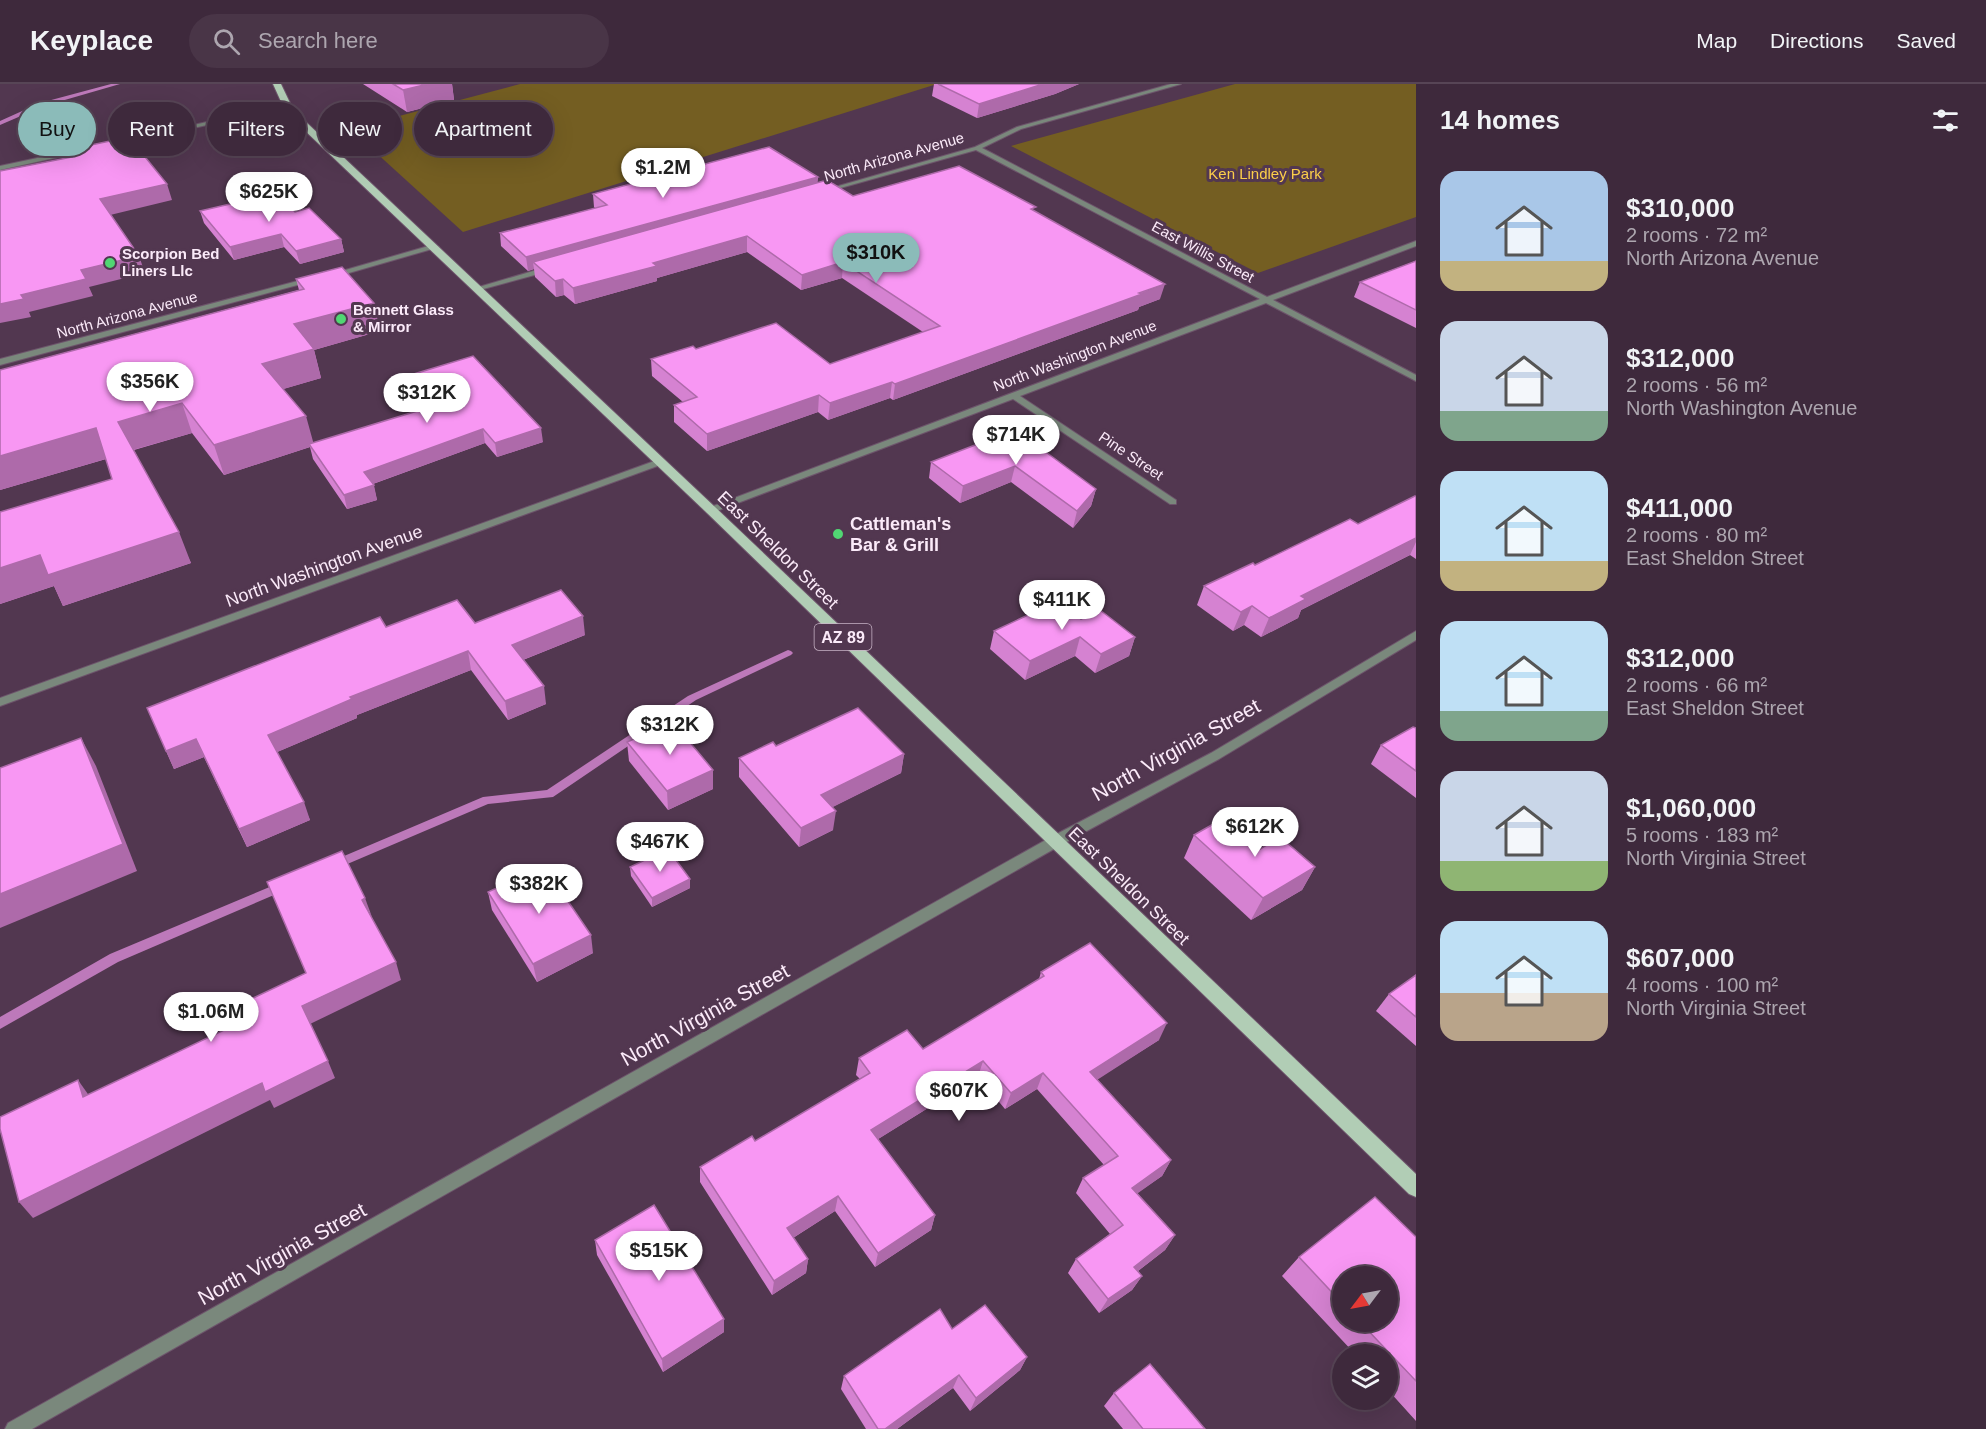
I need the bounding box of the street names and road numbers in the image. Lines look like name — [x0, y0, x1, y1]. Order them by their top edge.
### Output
street label: North Arizona Avenue — [822, 128, 966, 185]
street label: East Willis Street — [1149, 217, 1258, 286]
street label: North Arizona Avenue — [55, 288, 199, 341]
street label: North Washington Avenue — [991, 317, 1159, 395]
street label: Pine Street — [1096, 428, 1167, 484]
street label: East Sheldon Street — [713, 487, 843, 613]
street label: North Washington Avenue — [223, 521, 425, 611]
road number: AZ 89 — [814, 624, 872, 650]
street label: North Virginia Street — [1088, 694, 1264, 805]
street label: East Sheldon Street — [1064, 823, 1194, 949]
street label: North Virginia Street — [617, 959, 793, 1070]
street label: North Virginia Street — [194, 1198, 370, 1309]

